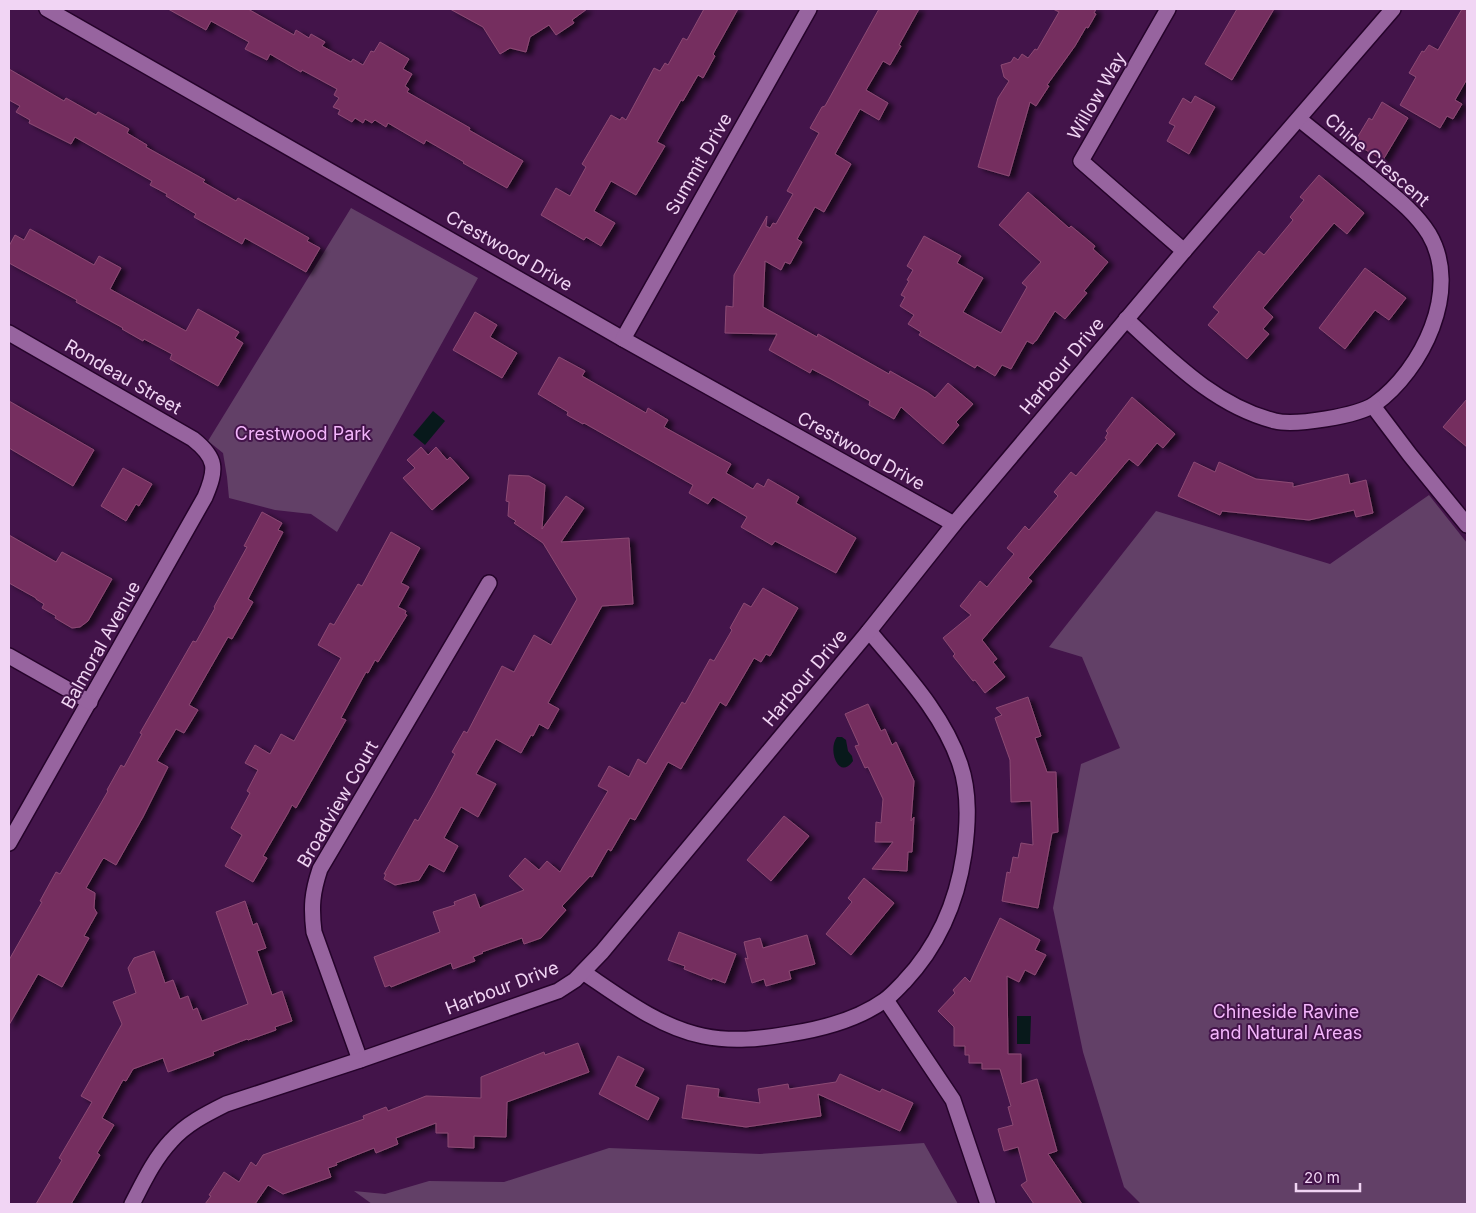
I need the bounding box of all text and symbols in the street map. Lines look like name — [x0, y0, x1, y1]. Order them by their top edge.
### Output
street label: Willow Way — [1063, 48, 1130, 143]
street label: Summit Drive — [661, 109, 736, 218]
street label: Chine Crescent — [1321, 109, 1434, 211]
street label: Crestwood Drive — [442, 206, 576, 295]
street label: Harbour Drive — [1015, 313, 1108, 418]
street label: Rondeau Street — [61, 335, 185, 418]
street label: Crestwood Drive — [794, 407, 929, 494]
park label: Crestwood Park — [235, 423, 371, 444]
street label: Balmoral Avenue — [57, 577, 144, 712]
street label: Harbour Drive — [758, 625, 851, 730]
street label: Broadview Court — [293, 737, 382, 871]
street label: Harbour Drive — [442, 956, 561, 1019]
park label: Chineside Ravine and Natural Areas — [1210, 1001, 1362, 1043]
scale bar — [1296, 1160, 1360, 1192]
text: 20 m — [1304, 1168, 1340, 1187]

